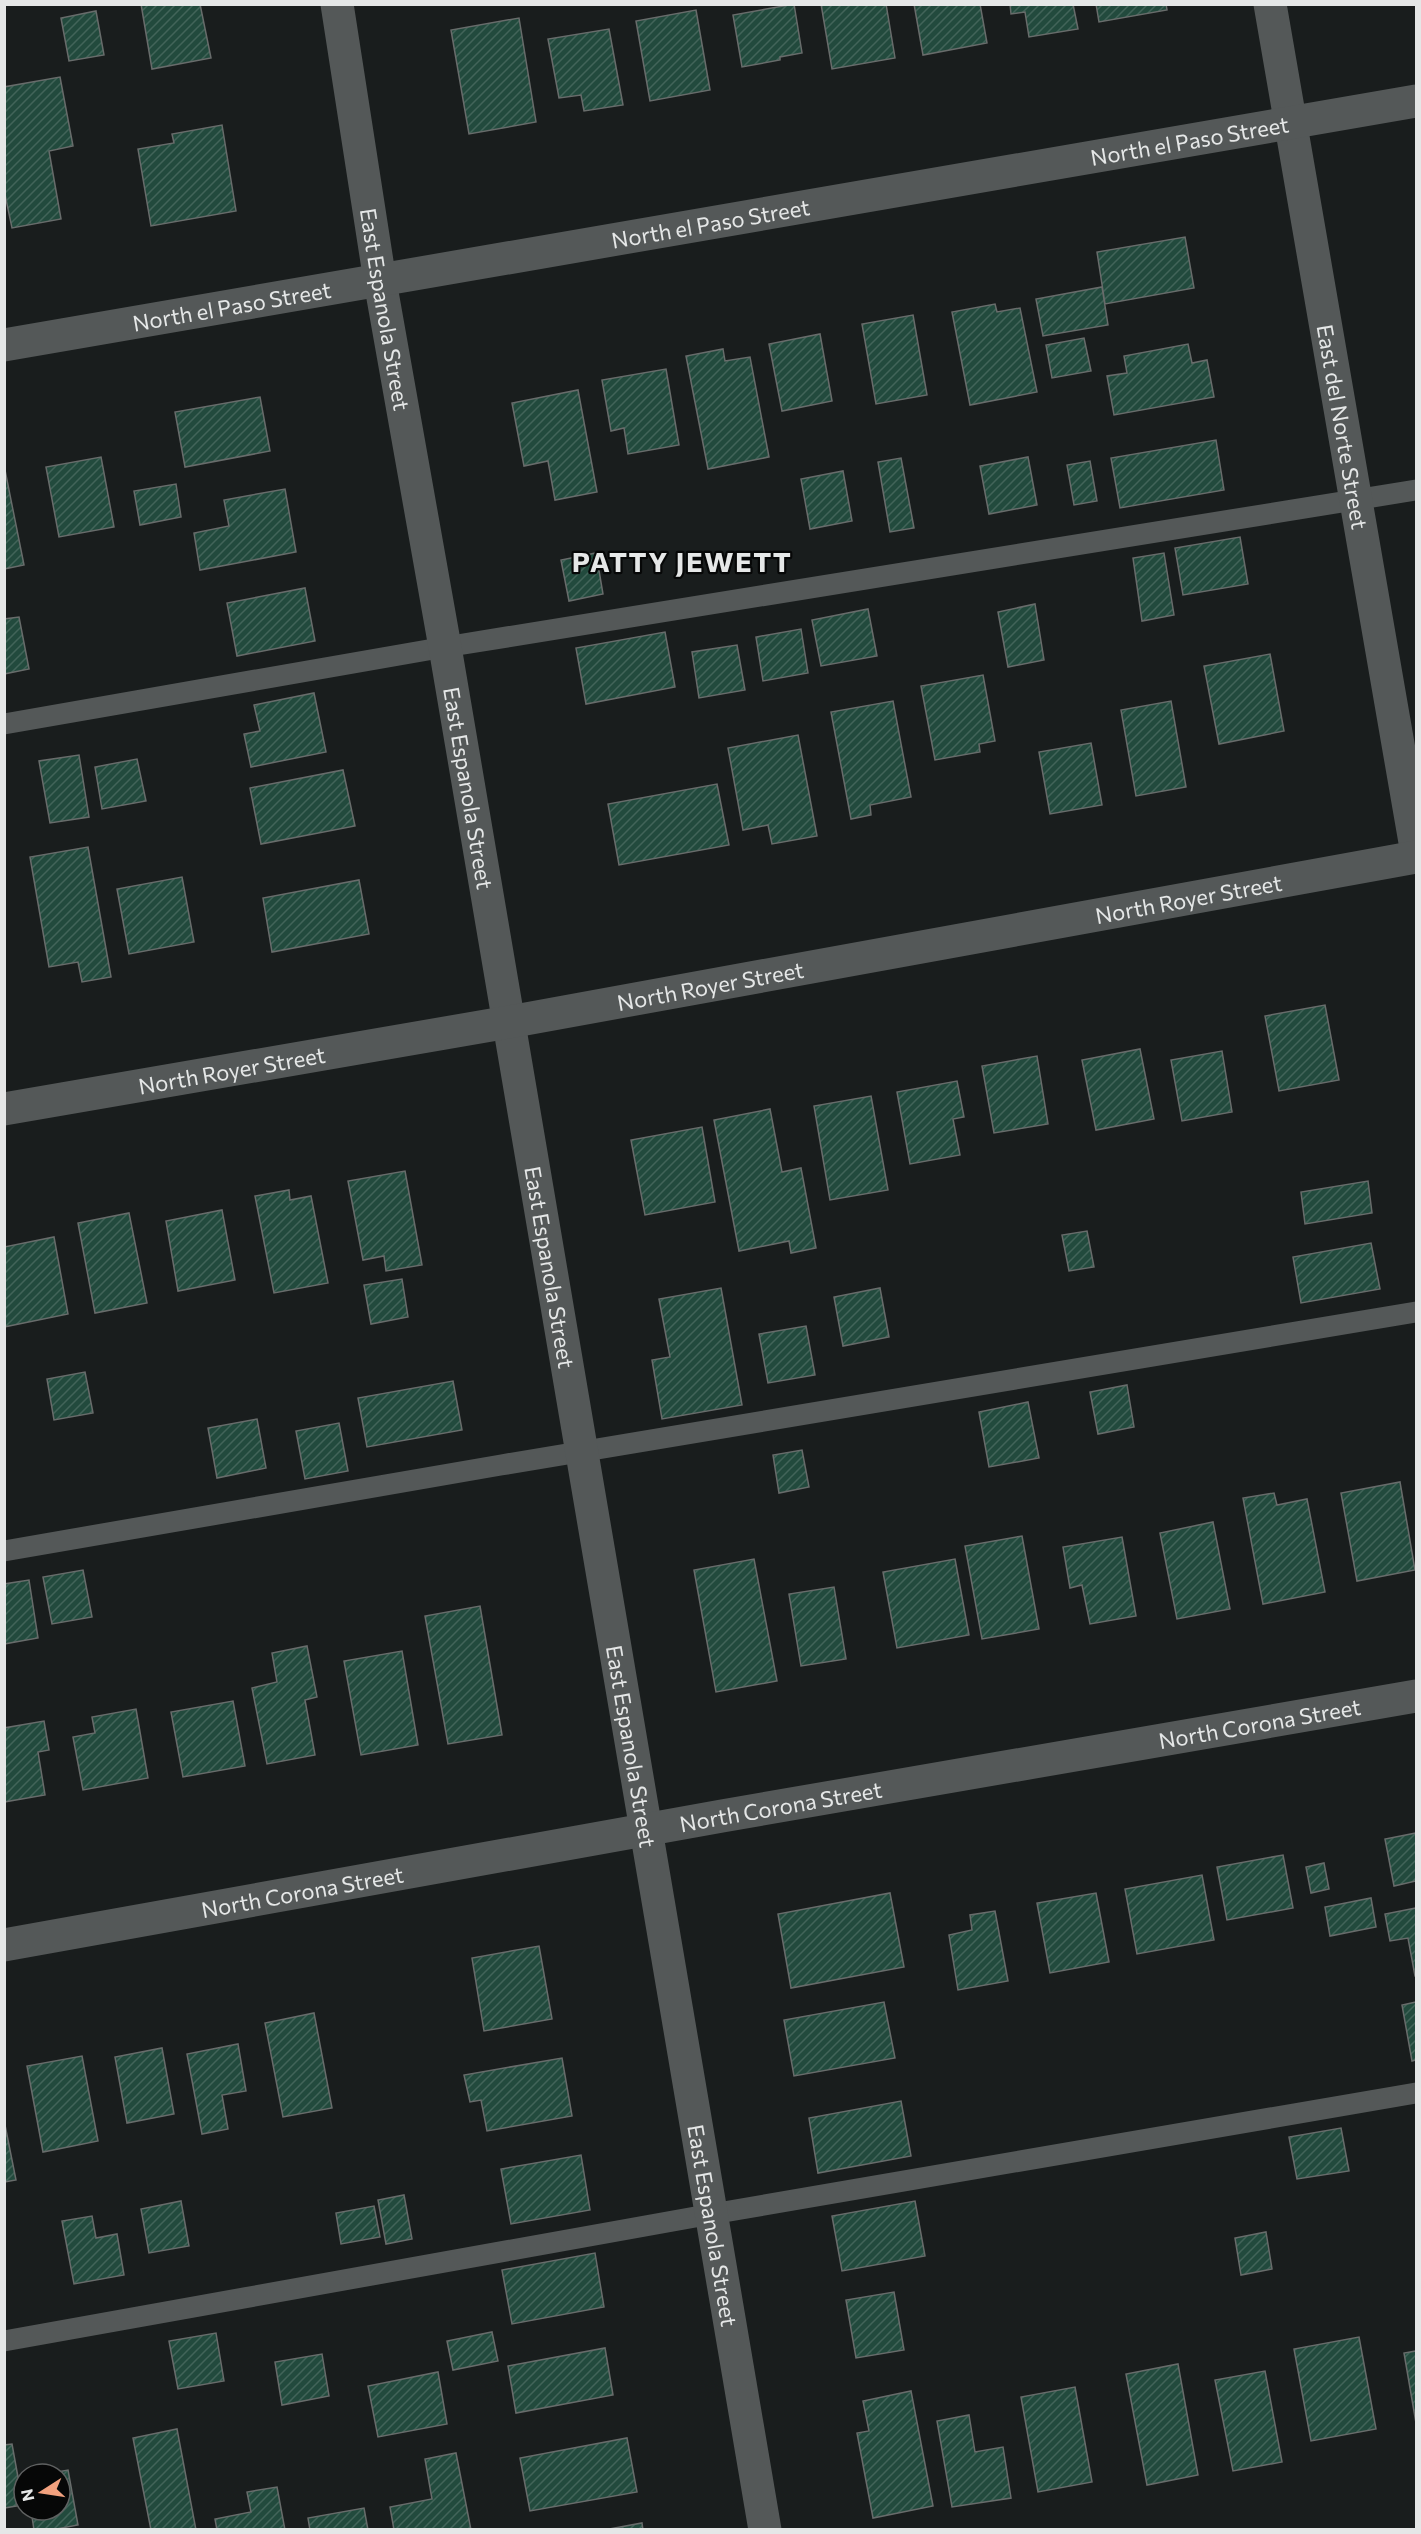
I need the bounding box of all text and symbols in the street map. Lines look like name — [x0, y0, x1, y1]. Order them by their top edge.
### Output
street label: North el Paso Street — [1088, 110, 1291, 171]
street label: North el Paso Street — [609, 193, 812, 253]
street label: East Espanola Street — [355, 206, 416, 412]
street label: North el Paso Street — [130, 275, 333, 336]
street label: East del Norte Street — [1312, 322, 1374, 531]
district label: PATTY JEWETT — [572, 544, 792, 578]
street label: East Espanola Street — [438, 685, 499, 891]
street label: North Royer Street — [1093, 868, 1284, 929]
street label: North Royer Street — [615, 955, 806, 1016]
street label: North Royer Street — [136, 1040, 327, 1099]
street label: East Espanola Street — [520, 1164, 581, 1370]
street label: East Espanola Street — [601, 1643, 662, 1849]
street label: North Corona Street — [1156, 1692, 1363, 1754]
street label: North Corona Street — [677, 1775, 884, 1837]
street label: North Corona Street — [199, 1860, 405, 1923]
street label: East Espanola Street — [683, 2122, 744, 2328]
north arrow — [12, 2462, 72, 2522]
text: N — [16, 2487, 37, 2503]

